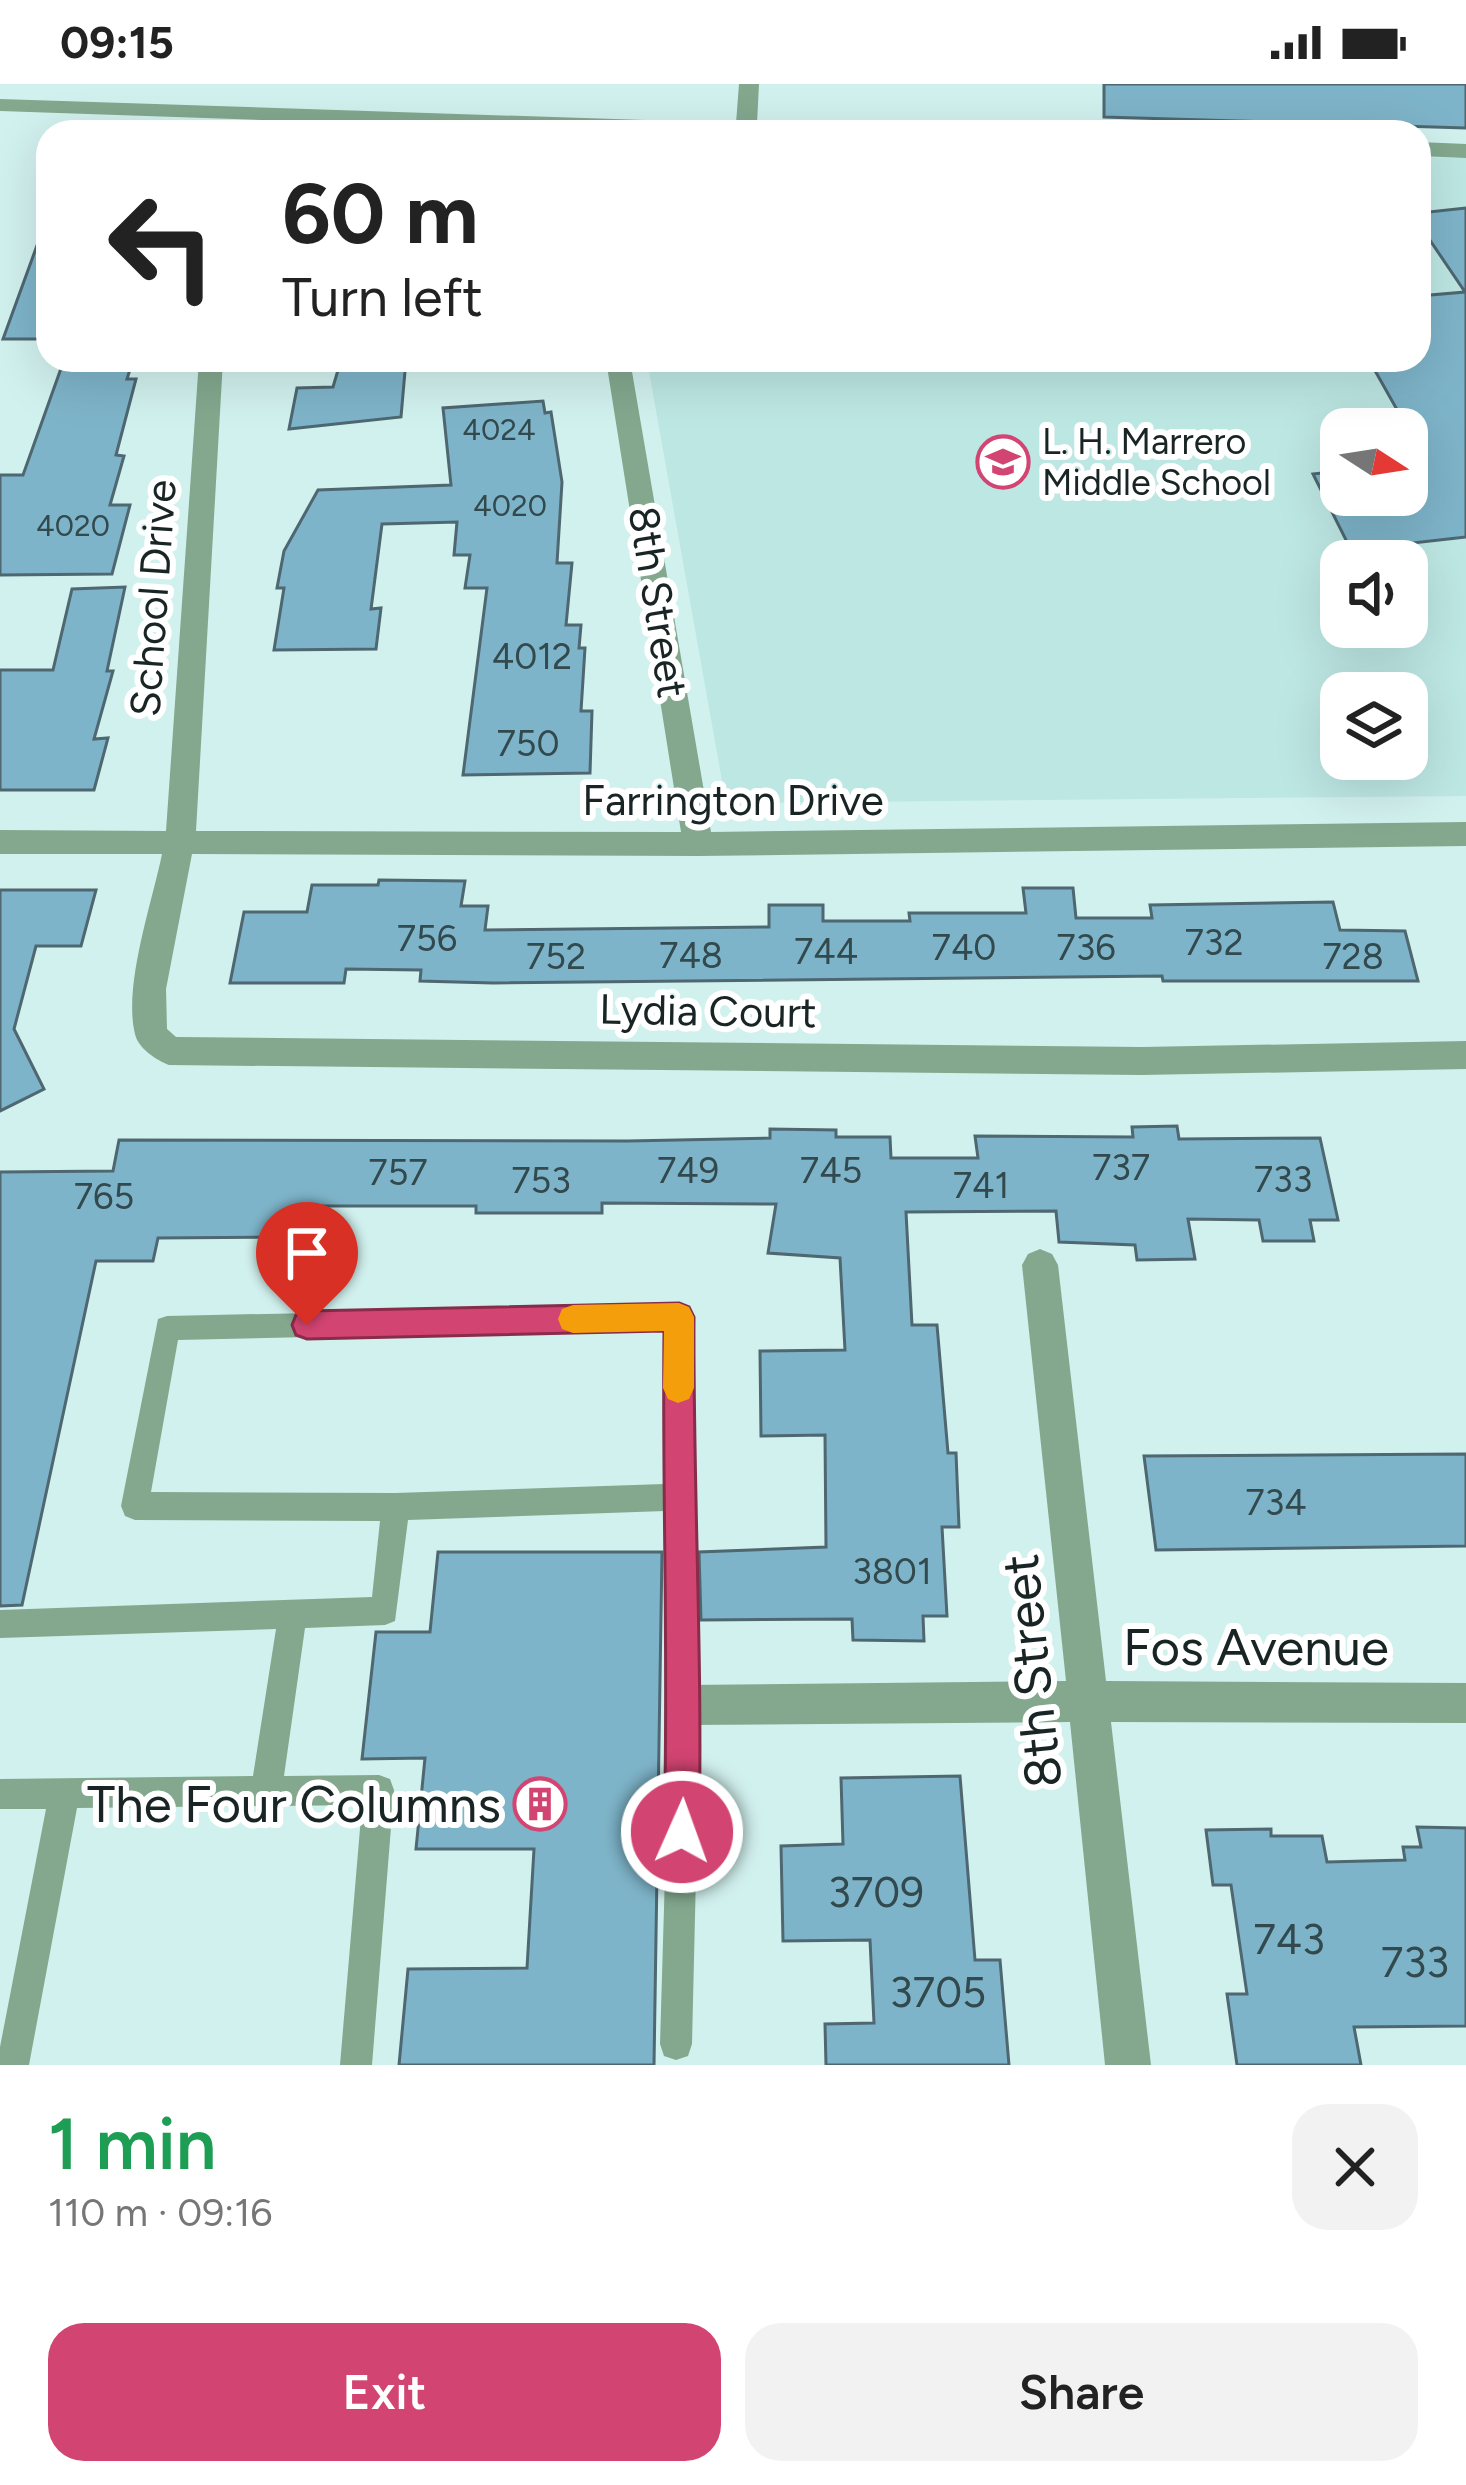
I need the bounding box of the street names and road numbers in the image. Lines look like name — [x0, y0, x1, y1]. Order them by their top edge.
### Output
street label: School Drive — [119, 478, 187, 718]
street label: 8th Street — [618, 503, 698, 701]
street label: Farrington Drive — [582, 775, 884, 826]
street label: Lydia Court — [599, 984, 817, 1038]
street label: 8th Street — [989, 1551, 1075, 1791]
street label: Fos Avenue — [1123, 1617, 1389, 1678]

